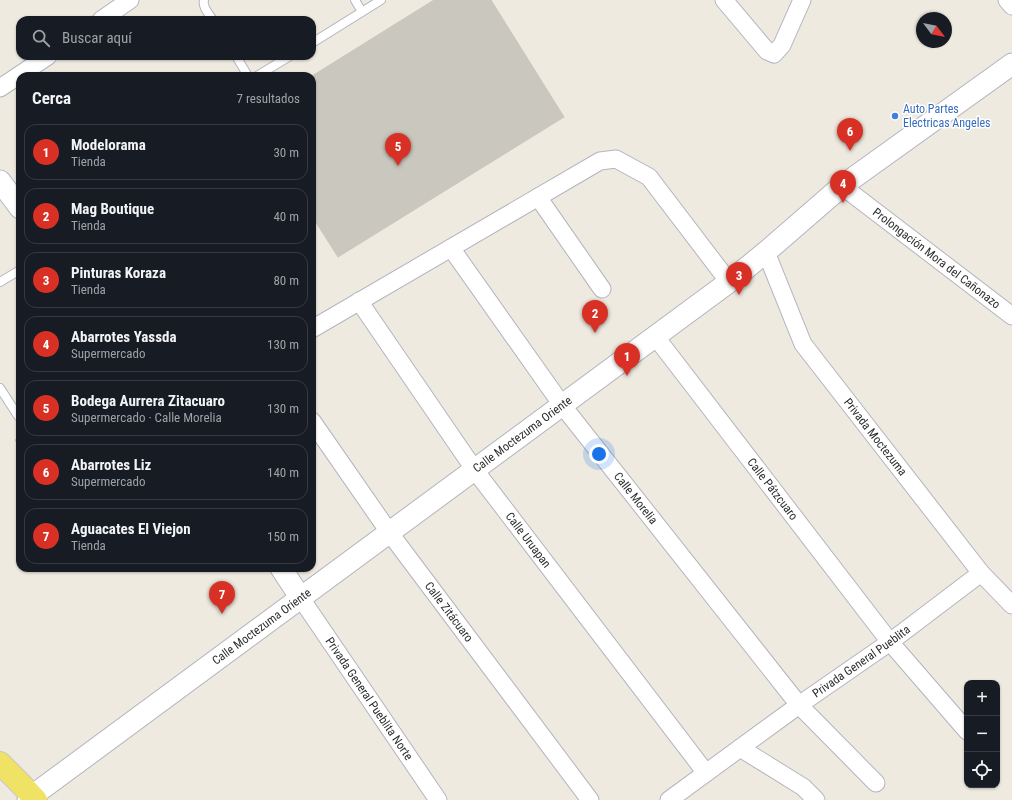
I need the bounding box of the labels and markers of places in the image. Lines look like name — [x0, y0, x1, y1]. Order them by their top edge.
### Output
place label: Auto Partes Electricas Angeles — [903, 102, 991, 130]
marker: Auto Partes Electricas Angeles — [890, 111, 900, 121]
pin: 6 — [837, 118, 863, 151]
pin: 5 — [385, 133, 411, 166]
pin: 4 — [830, 170, 856, 203]
pin: 3 — [726, 262, 752, 295]
pin: 2 — [582, 300, 608, 333]
pin: 1 — [614, 343, 640, 376]
pin: 7 — [209, 581, 235, 614]

